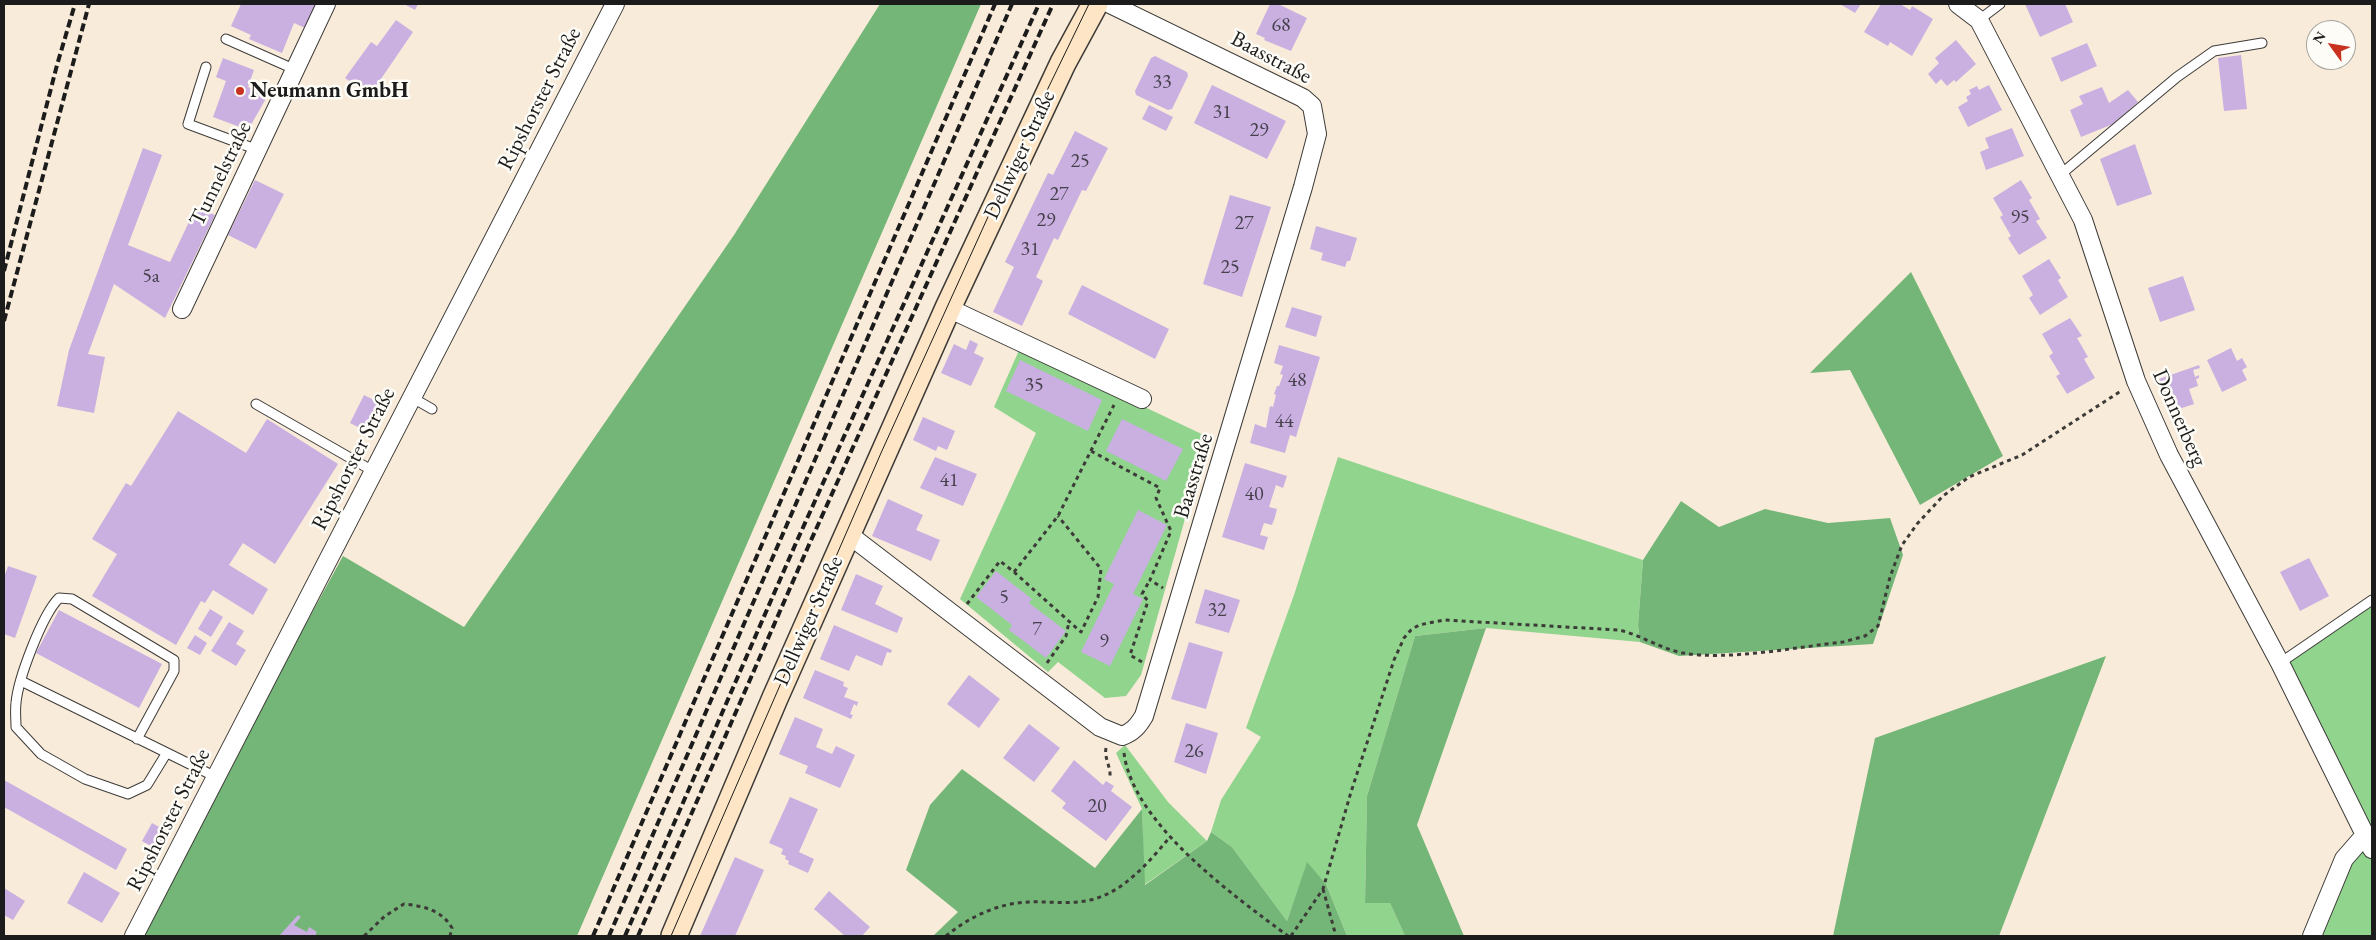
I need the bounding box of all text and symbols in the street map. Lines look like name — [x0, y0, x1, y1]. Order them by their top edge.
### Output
house number: 68 — [1271, 14, 1291, 38]
north arrow — [2306, 20, 2356, 70]
street label: Ripshorster Straße — [493, 23, 587, 175]
street label: Baasstraße — [1226, 26, 1316, 90]
text: N — [2308, 28, 2330, 47]
house number: 33 — [1152, 71, 1172, 95]
place label: Neumann GmbH — [250, 78, 409, 104]
marker: Neumann GmbH — [234, 85, 246, 97]
street label: Dellwiger Straße — [979, 86, 1061, 224]
house number: 31 — [1212, 101, 1232, 125]
street label: Tunnelstraße — [184, 117, 258, 231]
house number: 29 — [1249, 119, 1269, 143]
house number: 25 — [1070, 150, 1090, 174]
house number: 27 — [1049, 183, 1069, 207]
house number: 95 — [2010, 206, 2030, 230]
house number: 29 — [1036, 209, 1056, 233]
house number: 27 — [1234, 212, 1254, 236]
house number: 31 — [1020, 238, 1040, 262]
house number: 25 — [1220, 256, 1240, 280]
house number: 5a — [142, 265, 160, 289]
street label: Donnerberg — [2146, 365, 2212, 471]
house number: 48 — [1287, 369, 1307, 393]
house number: 35 — [1024, 374, 1044, 398]
street label: Ripshorster Straße — [307, 383, 401, 535]
house number: 44 — [1274, 410, 1294, 434]
street label: Baasstraße — [1169, 430, 1219, 522]
house number: 41 — [939, 469, 959, 493]
house number: 40 — [1244, 483, 1264, 507]
street label: Dellwiger Straße — [769, 552, 849, 690]
house number: 5 — [999, 586, 1009, 610]
house number: 32 — [1207, 599, 1227, 623]
house number: 7 — [1032, 618, 1042, 642]
house number: 9 — [1099, 630, 1109, 654]
house number: 26 — [1184, 740, 1204, 764]
street label: Ripshorster Straße — [122, 744, 216, 896]
house number: 20 — [1087, 795, 1107, 819]

